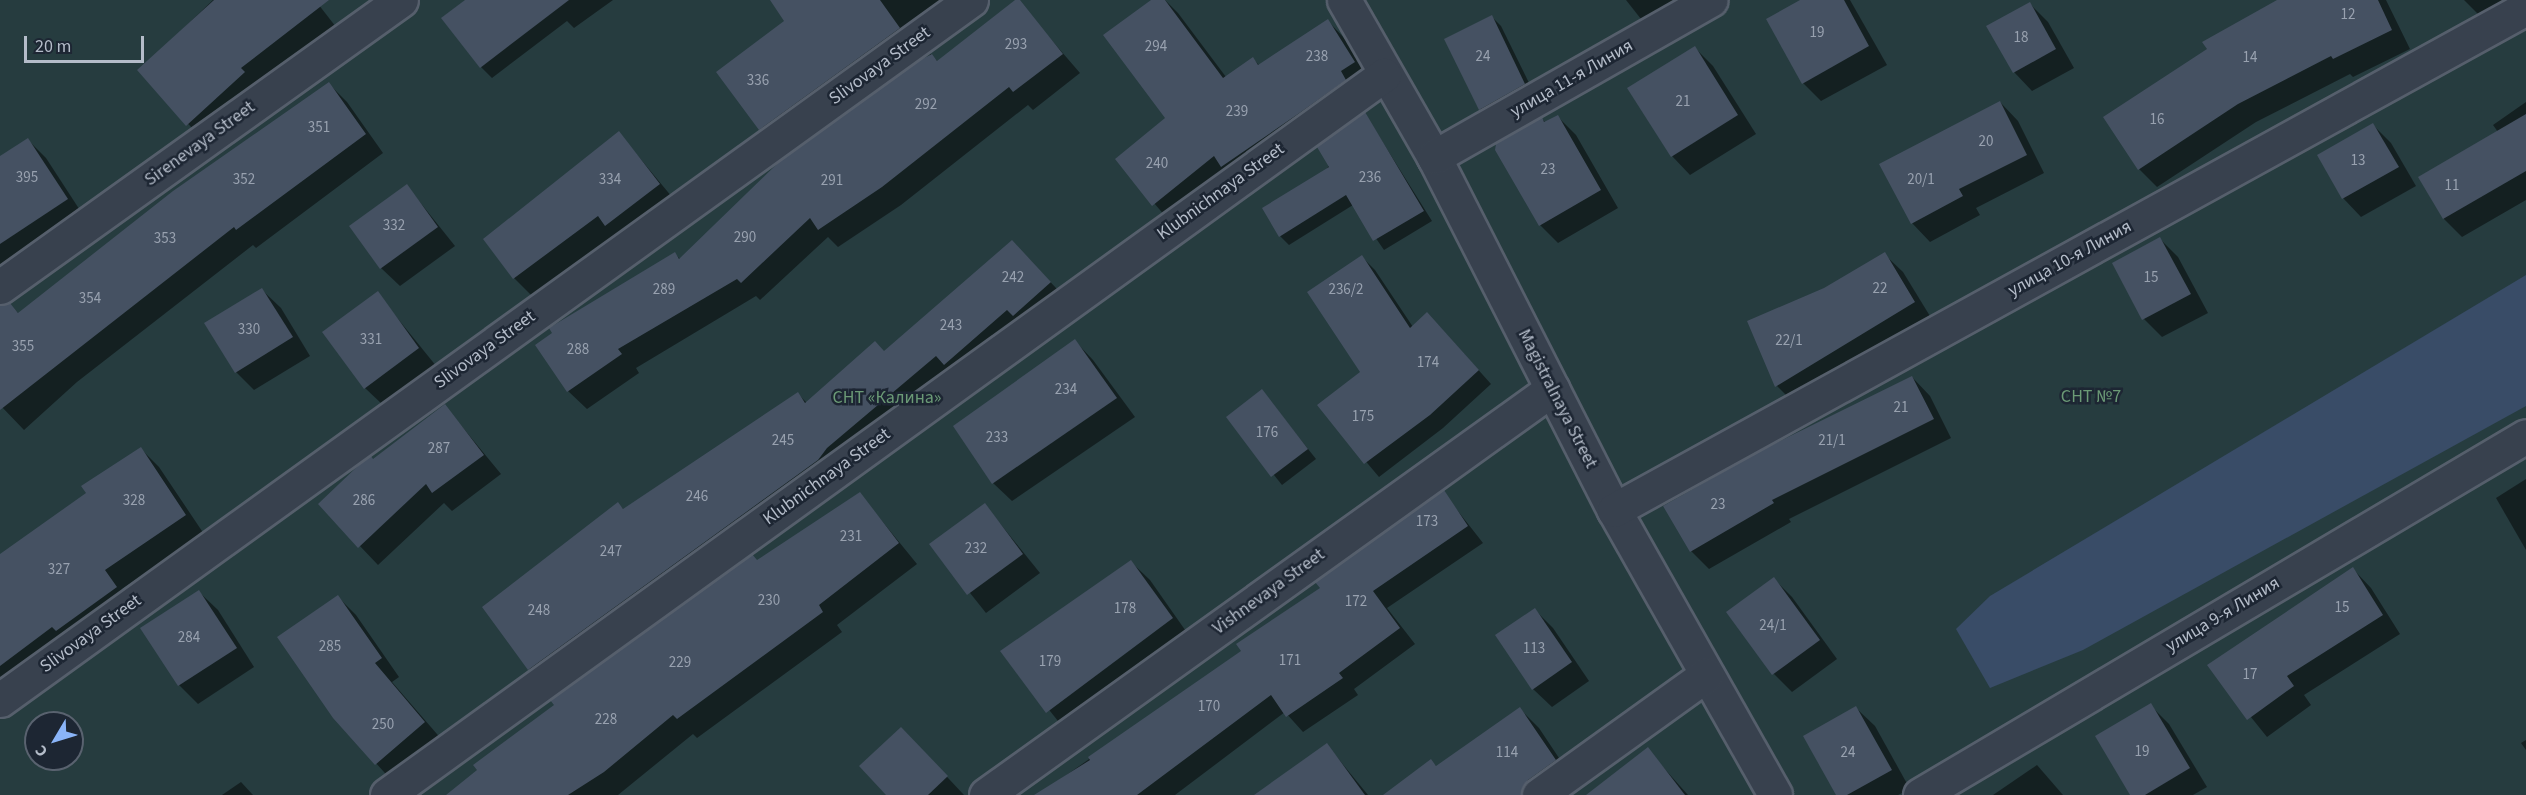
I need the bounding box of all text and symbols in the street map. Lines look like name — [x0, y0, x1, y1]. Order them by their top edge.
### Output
house number: 12 — [2341, 6, 2355, 24]
street label: Slivovaya Street — [825, 22, 935, 110]
scale bar — [27, 24, 147, 62]
house number: 19 — [1810, 24, 1824, 42]
house number: 18 — [2014, 29, 2028, 47]
text: 20 m — [35, 34, 71, 59]
street label: улица 11-я Линия — [1507, 35, 1637, 123]
house number: 293 — [1005, 36, 1027, 54]
house number: 294 — [1145, 38, 1167, 56]
house number: 238 — [1306, 48, 1328, 66]
house number: 24 — [1476, 48, 1490, 66]
house number: 14 — [2243, 49, 2257, 67]
house number: 336 — [747, 72, 769, 90]
house number: 21 — [1676, 93, 1690, 111]
house number: 292 — [915, 96, 937, 114]
street label: Sirenevaya Street — [141, 97, 259, 191]
house number: 239 — [1226, 103, 1248, 121]
house number: 16 — [2150, 111, 2164, 129]
house number: 351 — [308, 119, 330, 137]
house number: 20 — [1979, 133, 1993, 151]
street label: Klubnichnaya Street — [1153, 139, 1289, 245]
house number: 13 — [2351, 152, 2365, 170]
house number: 240 — [1146, 155, 1168, 173]
house number: 23 — [1541, 161, 1555, 179]
house number: 395 — [16, 169, 38, 187]
house number: 236 — [1359, 169, 1381, 187]
house number: 352 — [233, 171, 255, 189]
house number: 334 — [599, 171, 621, 189]
house number: 20/1 — [1907, 171, 1935, 189]
house number: 291 — [821, 172, 843, 190]
house number: 11 — [2445, 177, 2459, 195]
street label: улица 10-я Линия — [2004, 216, 2136, 302]
house number: 332 — [383, 217, 405, 235]
house number: 290 — [734, 229, 756, 247]
house number: 353 — [154, 230, 176, 248]
house number: 242 — [1002, 269, 1024, 287]
house number: 15 — [2144, 269, 2158, 287]
house number: 22 — [1873, 280, 1887, 298]
house number: 289 — [653, 281, 675, 299]
house number: 236/2 — [1328, 281, 1364, 299]
house number: 354 — [79, 290, 101, 308]
street label: Slivovaya Street — [430, 306, 540, 394]
house number: 243 — [940, 317, 962, 335]
house number: 330 — [238, 321, 260, 339]
street label: Magistralnaya Street — [1513, 326, 1601, 472]
house number: 331 — [360, 331, 382, 349]
house number: 22/1 — [1775, 332, 1803, 350]
house number: 355 — [12, 338, 34, 356]
house number: 288 — [567, 341, 589, 359]
house number: 174 — [1417, 354, 1439, 372]
house number: 234 — [1055, 381, 1077, 399]
park label: СНТ №7 — [2061, 386, 2121, 408]
park label: СНТ «Калина» — [832, 387, 942, 409]
house number: 21 — [1894, 399, 1908, 417]
house number: 175 — [1352, 408, 1374, 426]
street label: Klubnichnaya Street — [759, 424, 895, 530]
house number: 176 — [1256, 424, 1278, 442]
house number: 233 — [986, 429, 1008, 447]
house number: 245 — [772, 432, 794, 450]
house number: 21/1 — [1818, 432, 1846, 450]
house number: 287 — [428, 440, 450, 458]
house number: 246 — [686, 488, 708, 506]
house number: 328 — [123, 492, 145, 510]
house number: 286 — [353, 492, 375, 510]
house number: 23 — [1711, 496, 1725, 514]
house number: 173 — [1416, 513, 1438, 531]
house number: 231 — [840, 528, 862, 546]
house number: 232 — [965, 540, 987, 558]
house number: 247 — [600, 543, 622, 561]
street label: Vishnevaya Street — [1209, 544, 1329, 640]
house number: 327 — [48, 561, 70, 579]
street label: улица 9-я Линия — [2162, 573, 2284, 657]
street label: Slivovaya Street — [36, 590, 146, 678]
house number: 230 — [758, 592, 780, 610]
house number: 172 — [1345, 593, 1367, 611]
house number: 15 — [2335, 599, 2349, 617]
house number: 178 — [1114, 600, 1136, 618]
house number: 248 — [528, 602, 550, 620]
house number: 24/1 — [1759, 617, 1787, 635]
house number: 284 — [178, 629, 200, 647]
house number: 285 — [319, 638, 341, 656]
house number: 113 — [1523, 640, 1545, 658]
house number: 171 — [1279, 652, 1301, 670]
house number: 179 — [1039, 653, 1061, 671]
house number: 229 — [669, 654, 691, 672]
house number: 17 — [2243, 666, 2257, 684]
house number: 170 — [1198, 698, 1220, 716]
north arrow — [24, 711, 84, 771]
house number: 228 — [595, 711, 617, 729]
house number: 250 — [372, 716, 394, 734]
text: С — [30, 740, 53, 761]
house number: 19 — [2135, 743, 2149, 761]
house number: 114 — [1496, 744, 1518, 762]
house number: 24 — [1841, 744, 1855, 762]

